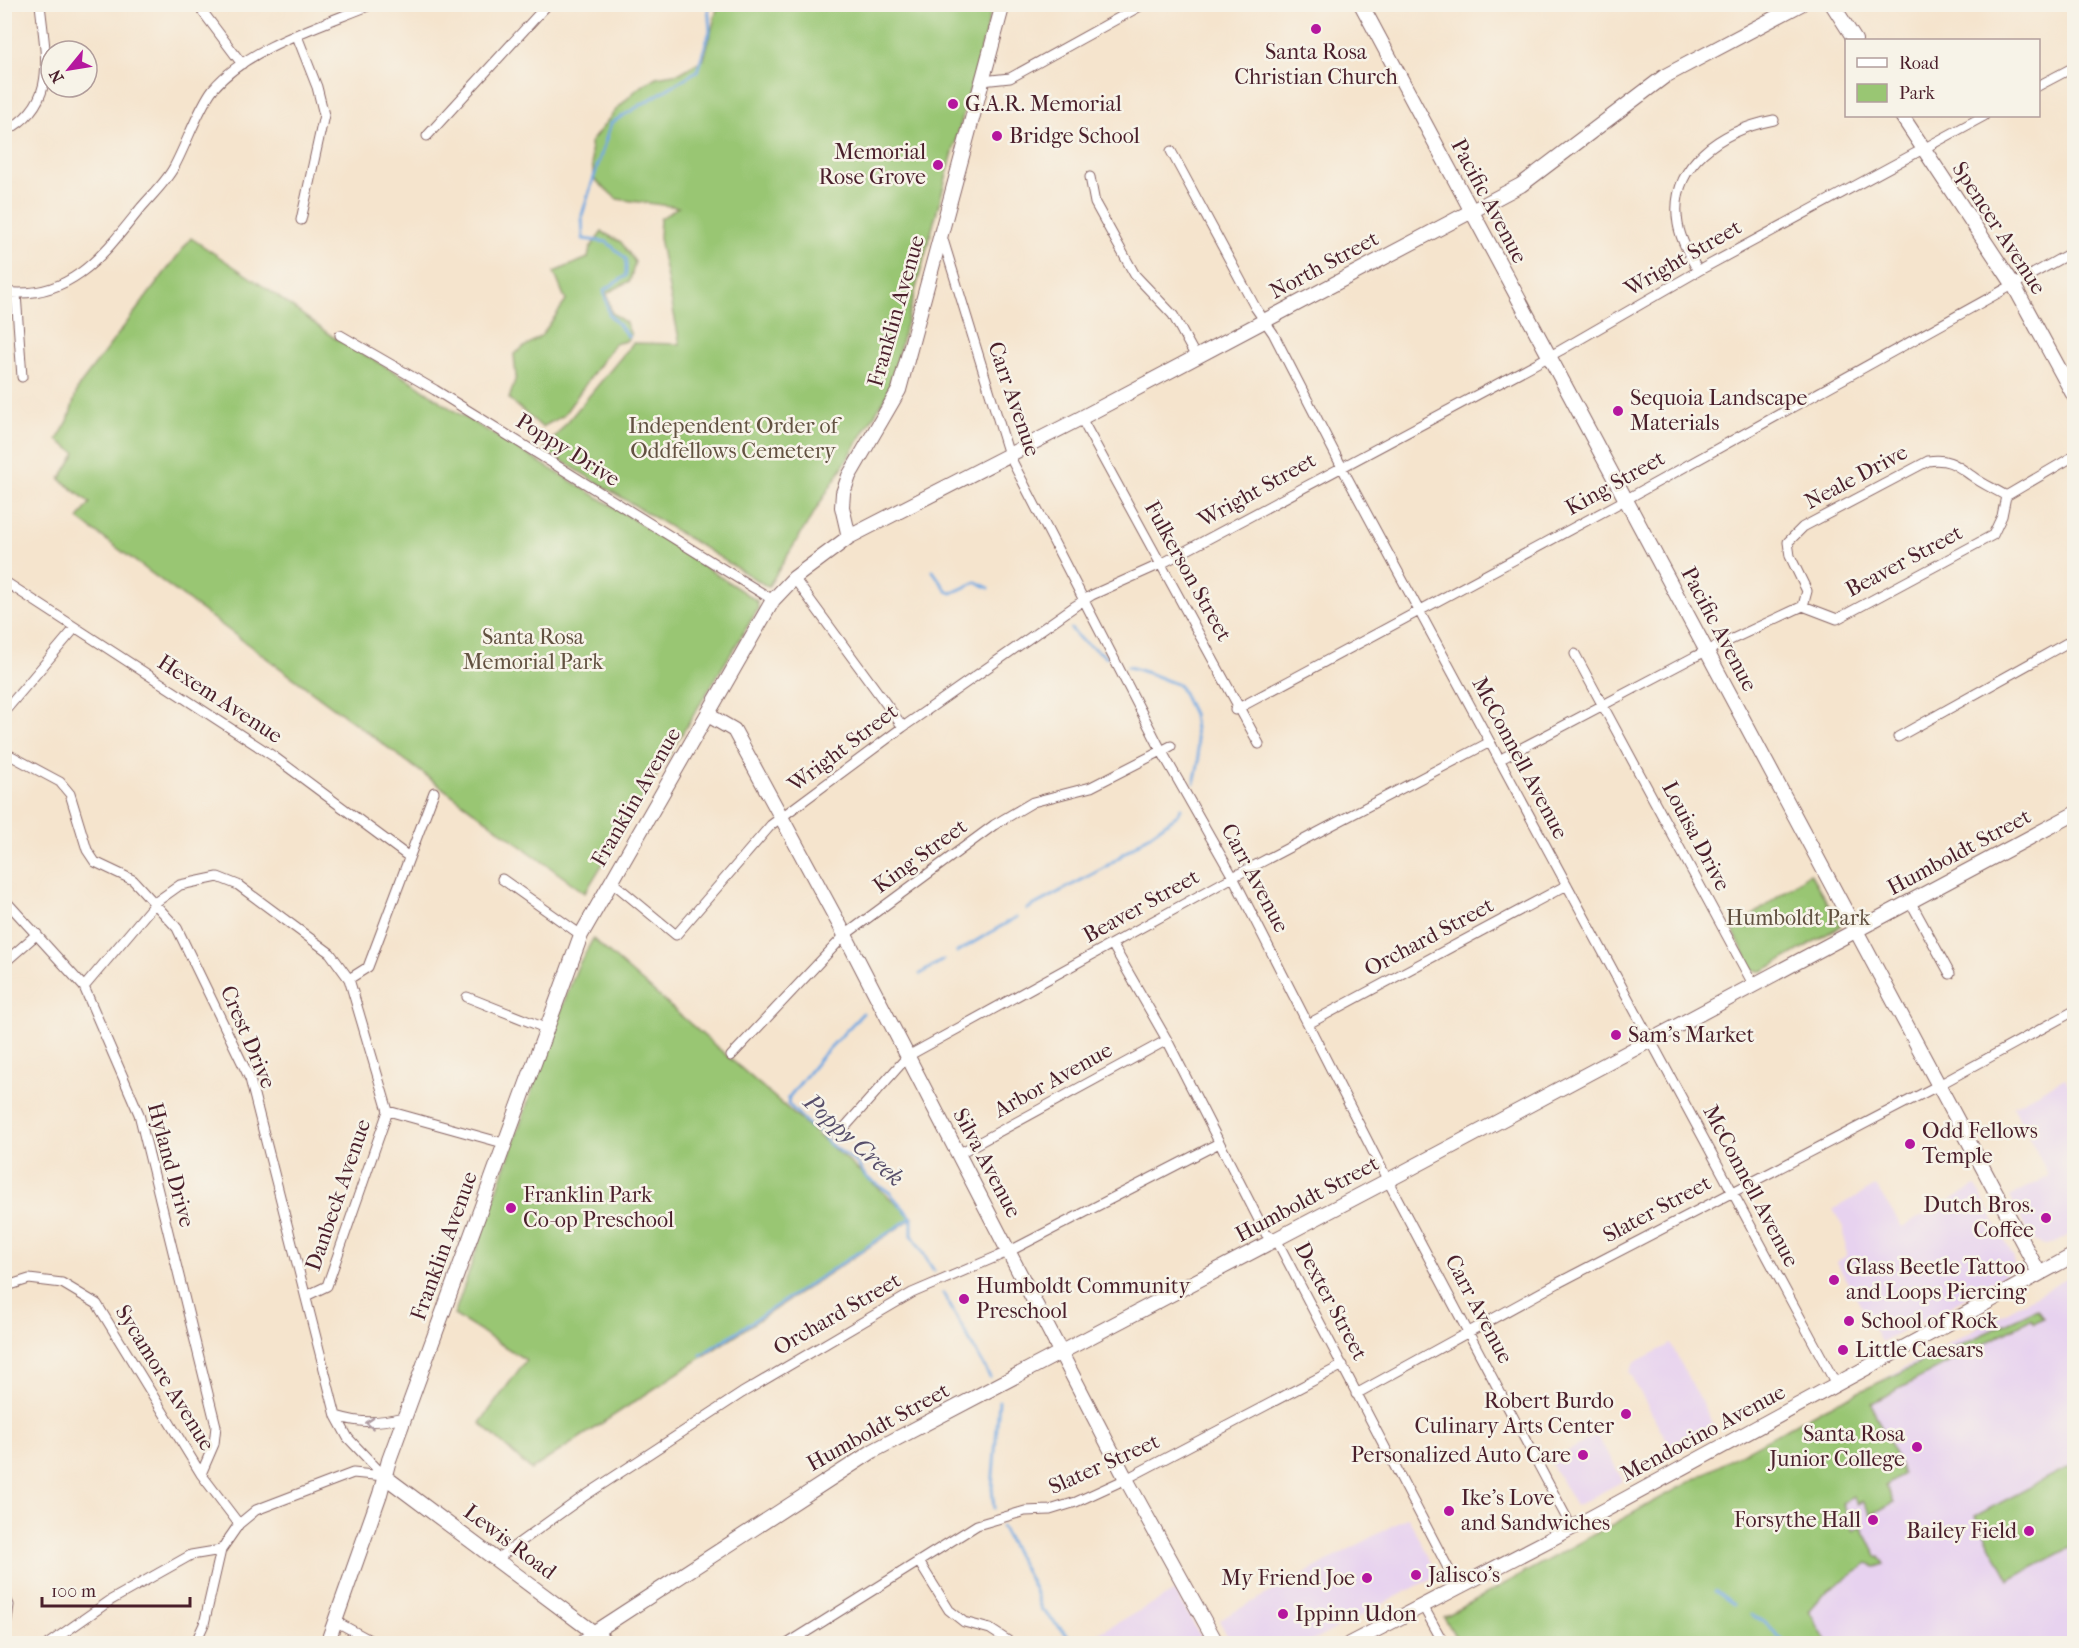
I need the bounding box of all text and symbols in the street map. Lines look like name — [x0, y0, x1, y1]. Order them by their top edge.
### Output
marker: Santa Rosa Christian Church — [1309, 22, 1323, 36]
north arrow — [39, 39, 99, 99]
place label: Santa Rosa Christian Church — [1234, 39, 1399, 90]
legend — [1845, 39, 2040, 117]
text: Road — [1899, 53, 1939, 74]
text: N — [45, 65, 68, 86]
text: Park — [1899, 83, 1936, 104]
place label: G.A.R. Memorial — [965, 91, 1122, 117]
marker: G.A.R. Memorial — [946, 97, 960, 111]
place label: Bridge School — [1009, 123, 1140, 149]
marker: Bridge School — [990, 129, 1004, 143]
street label: Pacific Avenue — [1445, 134, 1533, 268]
place label: Memorial Rose Grove — [818, 139, 926, 190]
street label: Spencer Avenue — [1947, 157, 2051, 299]
marker: Memorial Rose Grove — [931, 158, 945, 172]
street label: Wright Street — [1619, 214, 1746, 302]
street label: North Street — [1265, 225, 1383, 305]
street label: Franklin Avenue — [862, 232, 930, 390]
street label: Carr Avenue — [982, 338, 1046, 460]
place label: Sequoia Landscape Materials — [1630, 385, 1807, 436]
marker: Sequoia Landscape Materials — [1611, 404, 1625, 418]
street label: Poppy Drive — [511, 408, 625, 492]
park label: Independent Order of Oddfellows Cemetery — [628, 413, 842, 464]
street label: Neale Drive — [1800, 439, 1912, 515]
street label: King Street — [1561, 445, 1669, 521]
street label: Wright Street — [1193, 447, 1321, 533]
street label: Fulkerson Street — [1139, 496, 1237, 646]
street label: Beaver Street — [1841, 519, 1967, 603]
street label: Pacific Avenue — [1675, 562, 1763, 696]
park label: Santa Rosa Memorial Park — [463, 624, 604, 675]
street label: Hexem Avenue — [153, 649, 287, 749]
street label: McConnell Avenue — [1466, 673, 1574, 843]
street label: Wright Street — [782, 698, 903, 798]
street label: Franklin Avenue — [586, 723, 686, 871]
street label: Louisa Drive — [1656, 777, 1736, 895]
street label: Humboldt Street — [1883, 803, 2035, 901]
street label: King Street — [868, 813, 972, 899]
street label: Carr Avenue — [1215, 819, 1295, 937]
street label: Beaver Street — [1078, 863, 1204, 949]
street label: Orchard Street — [1360, 892, 1498, 982]
park label: Humboldt Park — [1726, 905, 1871, 931]
street label: Crest Drive — [215, 982, 281, 1092]
place label: Sam's Market — [1628, 1022, 1754, 1048]
marker: Sam's Market — [1609, 1028, 1623, 1042]
street label: Arbor Avenue — [988, 1037, 1117, 1124]
water label: Poppy Creek — [797, 1087, 910, 1192]
street label: Hyland Drive — [142, 1100, 200, 1230]
street label: McConnell Avenue — [1697, 1101, 1805, 1271]
street label: Silva Avenue — [947, 1104, 1027, 1222]
street label: Danbeck Avenue — [300, 1116, 376, 1274]
place label: Odd Fellows Temple — [1922, 1118, 2038, 1169]
marker: Odd Fellows Temple — [1903, 1137, 1917, 1151]
street label: Humboldt Street — [1231, 1150, 1383, 1248]
street label: Franklin Avenue — [405, 1168, 483, 1324]
street label: Slater Street — [1599, 1170, 1716, 1248]
place label: Franklin Park Co-op Preschool — [523, 1182, 674, 1233]
place label: Dutch Bros. Coffee — [1923, 1192, 2034, 1243]
marker: Franklin Park Co-op Preschool — [504, 1201, 518, 1215]
marker: Dutch Bros. Coffee — [2039, 1211, 2053, 1225]
street label: Dexter Street — [1289, 1238, 1373, 1365]
street label: Carr Avenue — [1439, 1250, 1519, 1368]
place label: Glass Beetle Tattoo and Loops Piercing — [1846, 1254, 2027, 1305]
street label: Orchard Street — [769, 1267, 905, 1361]
place label: Humboldt Community Preschool — [976, 1273, 1191, 1324]
marker: Glass Beetle Tattoo and Loops Piercing — [1827, 1273, 1841, 1287]
marker: Humboldt Community Preschool — [957, 1292, 971, 1306]
street label: Sycamore Avenue — [110, 1300, 220, 1456]
place label: School of Rock — [1861, 1308, 1999, 1334]
marker: School of Rock — [1842, 1314, 1856, 1328]
place label: Little Caesars — [1855, 1337, 1983, 1363]
marker: Little Caesars — [1836, 1343, 1850, 1357]
street label: Humboldt Street — [802, 1377, 954, 1477]
street label: Mendocino Avenue — [1616, 1379, 1790, 1487]
place label: Robert Burdo Culinary Arts Center — [1415, 1388, 1615, 1439]
marker: Robert Burdo Culinary Arts Center — [1619, 1407, 1633, 1421]
one-way arrow — [366, 1416, 375, 1429]
place label: Santa Rosa Junior College — [1767, 1421, 1906, 1472]
street label: Slater Street — [1045, 1428, 1164, 1500]
marker: Santa Rosa Junior College — [1910, 1440, 1924, 1454]
place label: Personalized Auto Care — [1351, 1442, 1571, 1468]
marker: Personalized Auto Care — [1576, 1448, 1590, 1462]
place label: Ike's Love and Sandwiches — [1461, 1485, 1610, 1536]
street label: Lewis Road — [459, 1499, 562, 1586]
marker: Ike's Love and Sandwiches — [1442, 1504, 1456, 1518]
place label: Forsythe Hall — [1734, 1507, 1861, 1533]
marker: Forsythe Hall — [1866, 1513, 1880, 1527]
place label: Bailey Field — [1906, 1518, 2018, 1544]
marker: Bailey Field — [2022, 1524, 2036, 1538]
place label: Jalisco's — [1426, 1562, 1500, 1588]
place label: My Friend Joe — [1221, 1565, 1355, 1591]
marker: Jalisco's — [1409, 1568, 1423, 1582]
scale bar — [42, 1570, 190, 1608]
marker: My Friend Joe — [1360, 1571, 1374, 1585]
text: 100 m — [51, 1581, 96, 1602]
place label: Ippinn Udon — [1295, 1601, 1417, 1627]
marker: Ippinn Udon — [1276, 1607, 1290, 1621]

